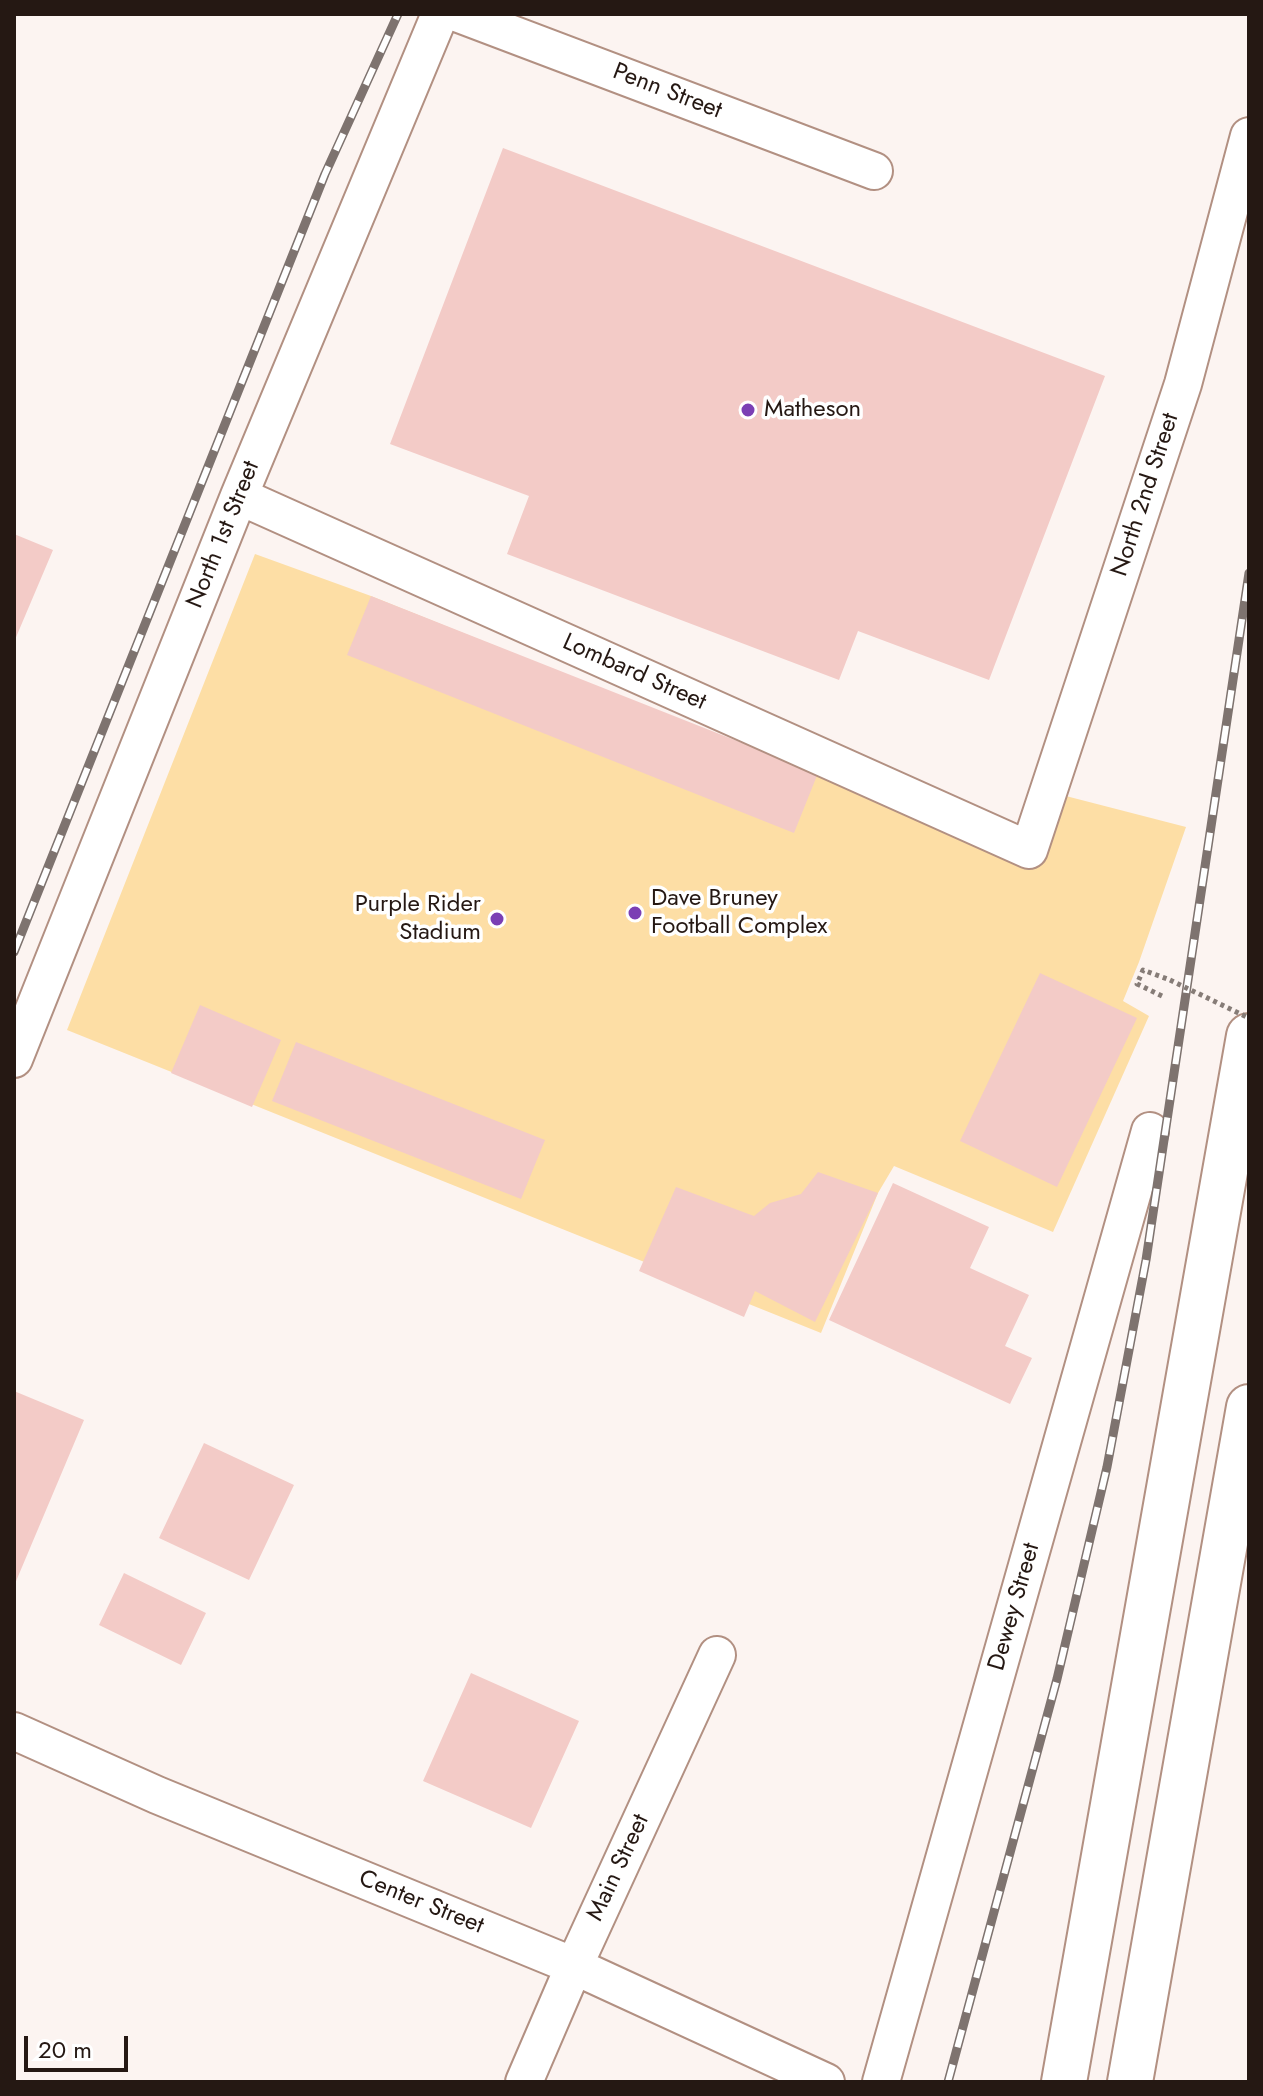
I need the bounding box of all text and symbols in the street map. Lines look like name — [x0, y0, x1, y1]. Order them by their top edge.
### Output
street label: Penn Street — [608, 58, 726, 126]
place label: Matheson — [764, 396, 861, 424]
marker: Matheson — [739, 401, 757, 419]
street label: North 2nd Street — [1106, 410, 1186, 580]
street label: North 1st Street — [181, 457, 267, 613]
street label: Lombard Street — [558, 628, 710, 718]
place label: Dave Bruney Football Complex — [651, 885, 827, 941]
place label: Purple Rider Stadium — [355, 891, 481, 947]
marker: Dave Bruney Football Complex — [626, 904, 644, 922]
marker: Purple Rider Stadium — [488, 910, 506, 928]
street label: Dewey Street — [983, 1540, 1047, 1674]
street label: Main Street — [582, 1810, 656, 1926]
street label: Center Street — [354, 1865, 488, 1941]
scale bar — [28, 2020, 132, 2070]
text: 20 m — [38, 2032, 92, 2067]

